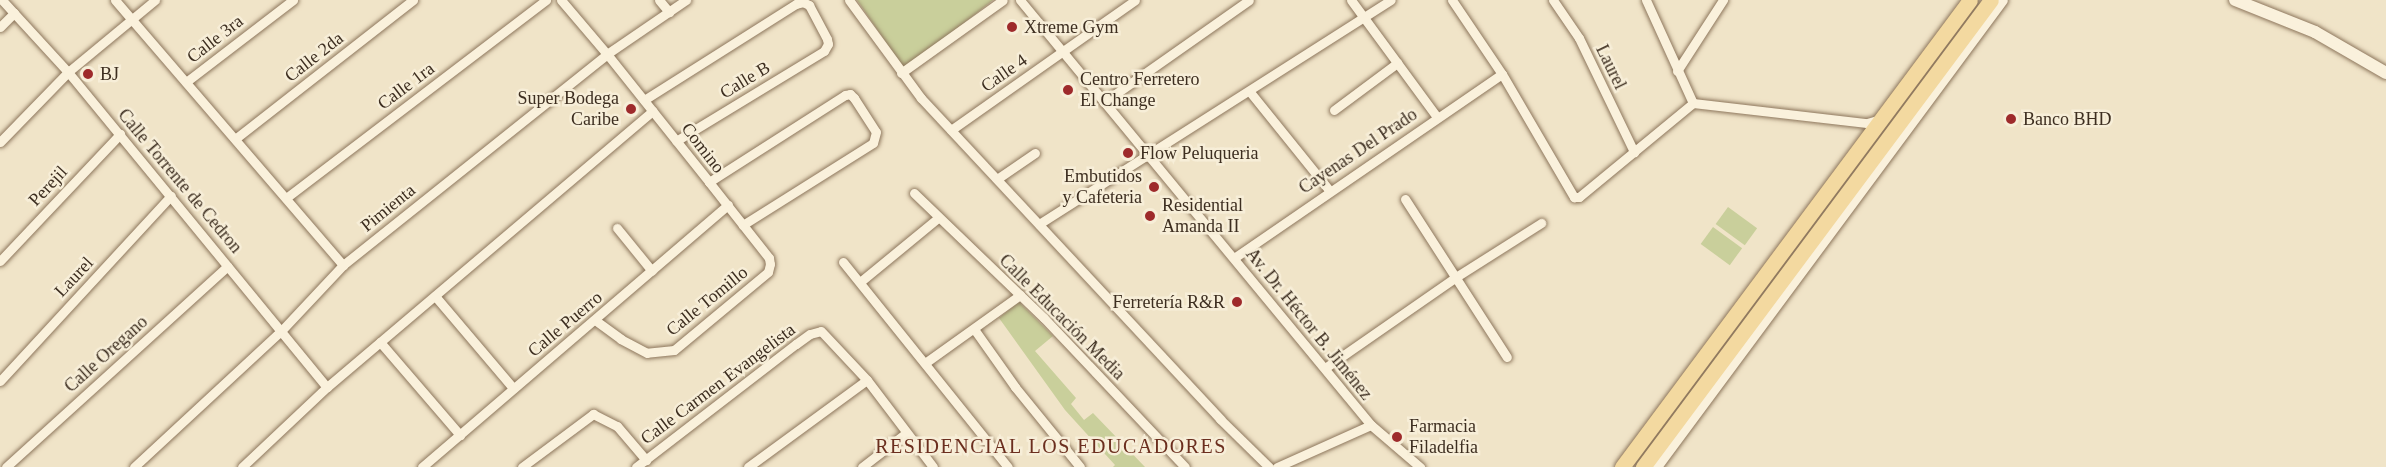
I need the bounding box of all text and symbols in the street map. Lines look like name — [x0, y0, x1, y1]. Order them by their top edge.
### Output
street label: Calle 3ra — [183, 10, 247, 68]
place label: Xtreme Gym — [1024, 16, 1118, 38]
marker: Xtreme Gym — [1005, 20, 1019, 34]
street label: Calle 2da — [280, 27, 348, 87]
street label: Laurel — [1591, 41, 1631, 93]
street label: Calle 4 — [977, 49, 1031, 97]
street label: Calle B — [716, 57, 774, 103]
street label: Calle 1ra — [373, 58, 439, 114]
place label: BJ — [100, 63, 119, 85]
marker: BJ — [81, 67, 95, 81]
place label: Centro Ferretero El Change — [1080, 69, 1199, 112]
marker: Centro Ferretero El Change — [1061, 83, 1075, 97]
place label: Super Bodega Caribe — [518, 88, 619, 130]
marker: Super Bodega Caribe — [624, 102, 638, 116]
street label: Cayenas Del Prado — [1295, 103, 1421, 199]
street label: Calle Torrente de Cedron — [113, 104, 247, 258]
place label: Banco BHD — [2023, 108, 2111, 130]
marker: Banco BHD — [2004, 112, 2018, 126]
street label: Comino — [677, 118, 729, 178]
place label: Flow Peluqueria — [1140, 142, 1258, 164]
marker: Flow Peluqueria — [1121, 146, 1135, 160]
street label: Perejil — [24, 161, 72, 211]
place label: Embutidos y Cafeteria — [1063, 166, 1142, 208]
street label: Pimienta — [356, 179, 420, 237]
marker: Embutidos y Cafeteria — [1147, 180, 1161, 194]
place label: Residential Amanda II — [1162, 195, 1243, 238]
marker: Residential Amanda II — [1143, 209, 1157, 223]
street label: Av. Dr. Héctor B. Jiménez — [1241, 244, 1377, 404]
street label: Calle Educación Media — [995, 250, 1129, 384]
street label: Laurel — [50, 252, 98, 302]
street label: Calle Tomillo — [662, 261, 752, 341]
street label: Calle Puerro — [523, 287, 607, 361]
place label: Ferretería R&R — [1113, 291, 1225, 313]
marker: Ferretería R&R — [1230, 295, 1244, 309]
street label: Calle Oregano — [60, 311, 152, 397]
street label: Calle Carmen Evangelista — [636, 319, 800, 449]
place label: Farmacia Filadelfia — [1409, 416, 1478, 458]
marker: Farmacia Filadelfia — [1390, 430, 1404, 444]
district label: RESIDENCIAL LOS EDUCADORES — [875, 434, 1227, 458]

